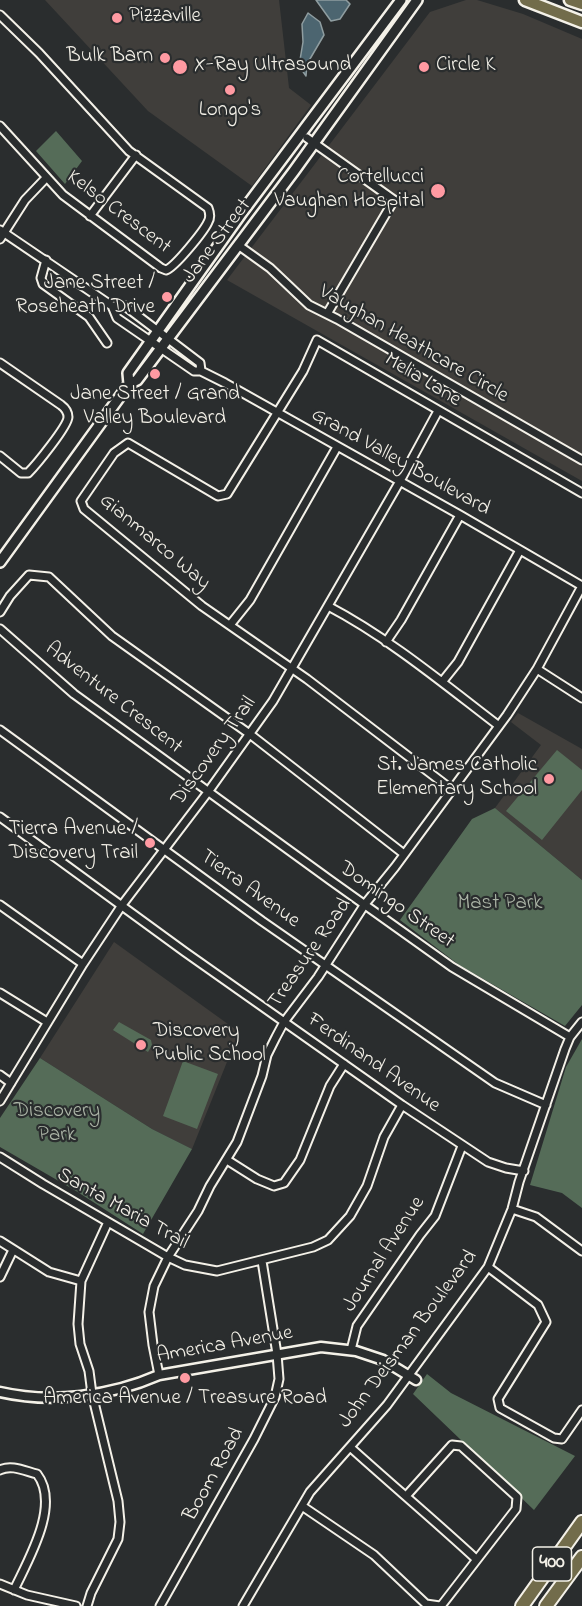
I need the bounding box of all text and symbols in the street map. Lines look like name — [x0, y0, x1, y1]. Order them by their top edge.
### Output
place label: Pizzaville — [129, 5, 201, 31]
marker: Pizzaville — [110, 11, 124, 25]
place label: Bulk Barn — [67, 45, 153, 71]
marker: Bulk Barn — [158, 51, 172, 65]
place label: X-Ray Ultrasound — [194, 54, 351, 80]
place label: Circle K — [436, 54, 496, 80]
marker: X-Ray Ultrasound — [171, 58, 189, 76]
marker: Circle K — [417, 60, 431, 74]
marker: Longo's — [223, 83, 237, 97]
place label: Longo's — [199, 99, 261, 125]
street label: Kelso Crescent — [61, 166, 175, 260]
place label: Cortellucci Vaughan Hospital — [274, 166, 424, 216]
marker: Cortellucci Vaughan Hospital — [429, 182, 447, 200]
street label: Jane Street — [178, 195, 258, 289]
place label: Jane Street / Roseheath Drive — [16, 272, 155, 322]
street label: Vaughan Heathcare Circle — [314, 280, 512, 410]
marker: Jane Street / Roseheath Drive — [160, 290, 174, 304]
street label: Melia Lane — [379, 348, 465, 414]
marker: Jane Street / Grand Valley Boulevard — [148, 367, 162, 381]
place label: Jane Street / Grand Valley Boulevard — [70, 383, 240, 433]
street label: Grand Valley Boulevard — [306, 403, 494, 523]
street label: Gianmarco Way — [93, 489, 215, 597]
street label: Adventure Crescent — [39, 637, 187, 761]
street label: Discovery Trail — [167, 692, 263, 812]
place label: St. James Catholic Elementary School — [376, 754, 537, 804]
marker: St. James Catholic Elementary School — [542, 772, 556, 786]
place label: Tierra Avenue / Discovery Trail — [9, 818, 138, 868]
marker: Tierra Avenue / Discovery Trail — [143, 836, 157, 850]
street label: Tierra Avenue — [194, 845, 304, 935]
street label: Domingo Street — [333, 857, 459, 955]
park label: Mast Park — [457, 892, 543, 918]
street label: Treasure Road — [264, 894, 358, 1014]
street label: Ferdinand Avenue — [301, 1009, 445, 1119]
place label: Discovery Public School — [153, 1020, 266, 1070]
marker: Discovery Public School — [134, 1038, 148, 1052]
park label: Discovery Park — [14, 1100, 100, 1150]
street label: Santa Maria Trail — [52, 1163, 192, 1257]
street label: Journal Avenue — [338, 1192, 432, 1318]
street label: John Deisman Boulevard — [334, 1246, 484, 1434]
street label: America Avenue — [155, 1322, 295, 1370]
marker: America Avenue / Treasure Road — [178, 1371, 192, 1385]
place label: America Avenue / Treasure Road — [43, 1387, 327, 1413]
street label: Boom Road — [179, 1424, 251, 1526]
road number: 400 — [532, 1547, 572, 1581]

